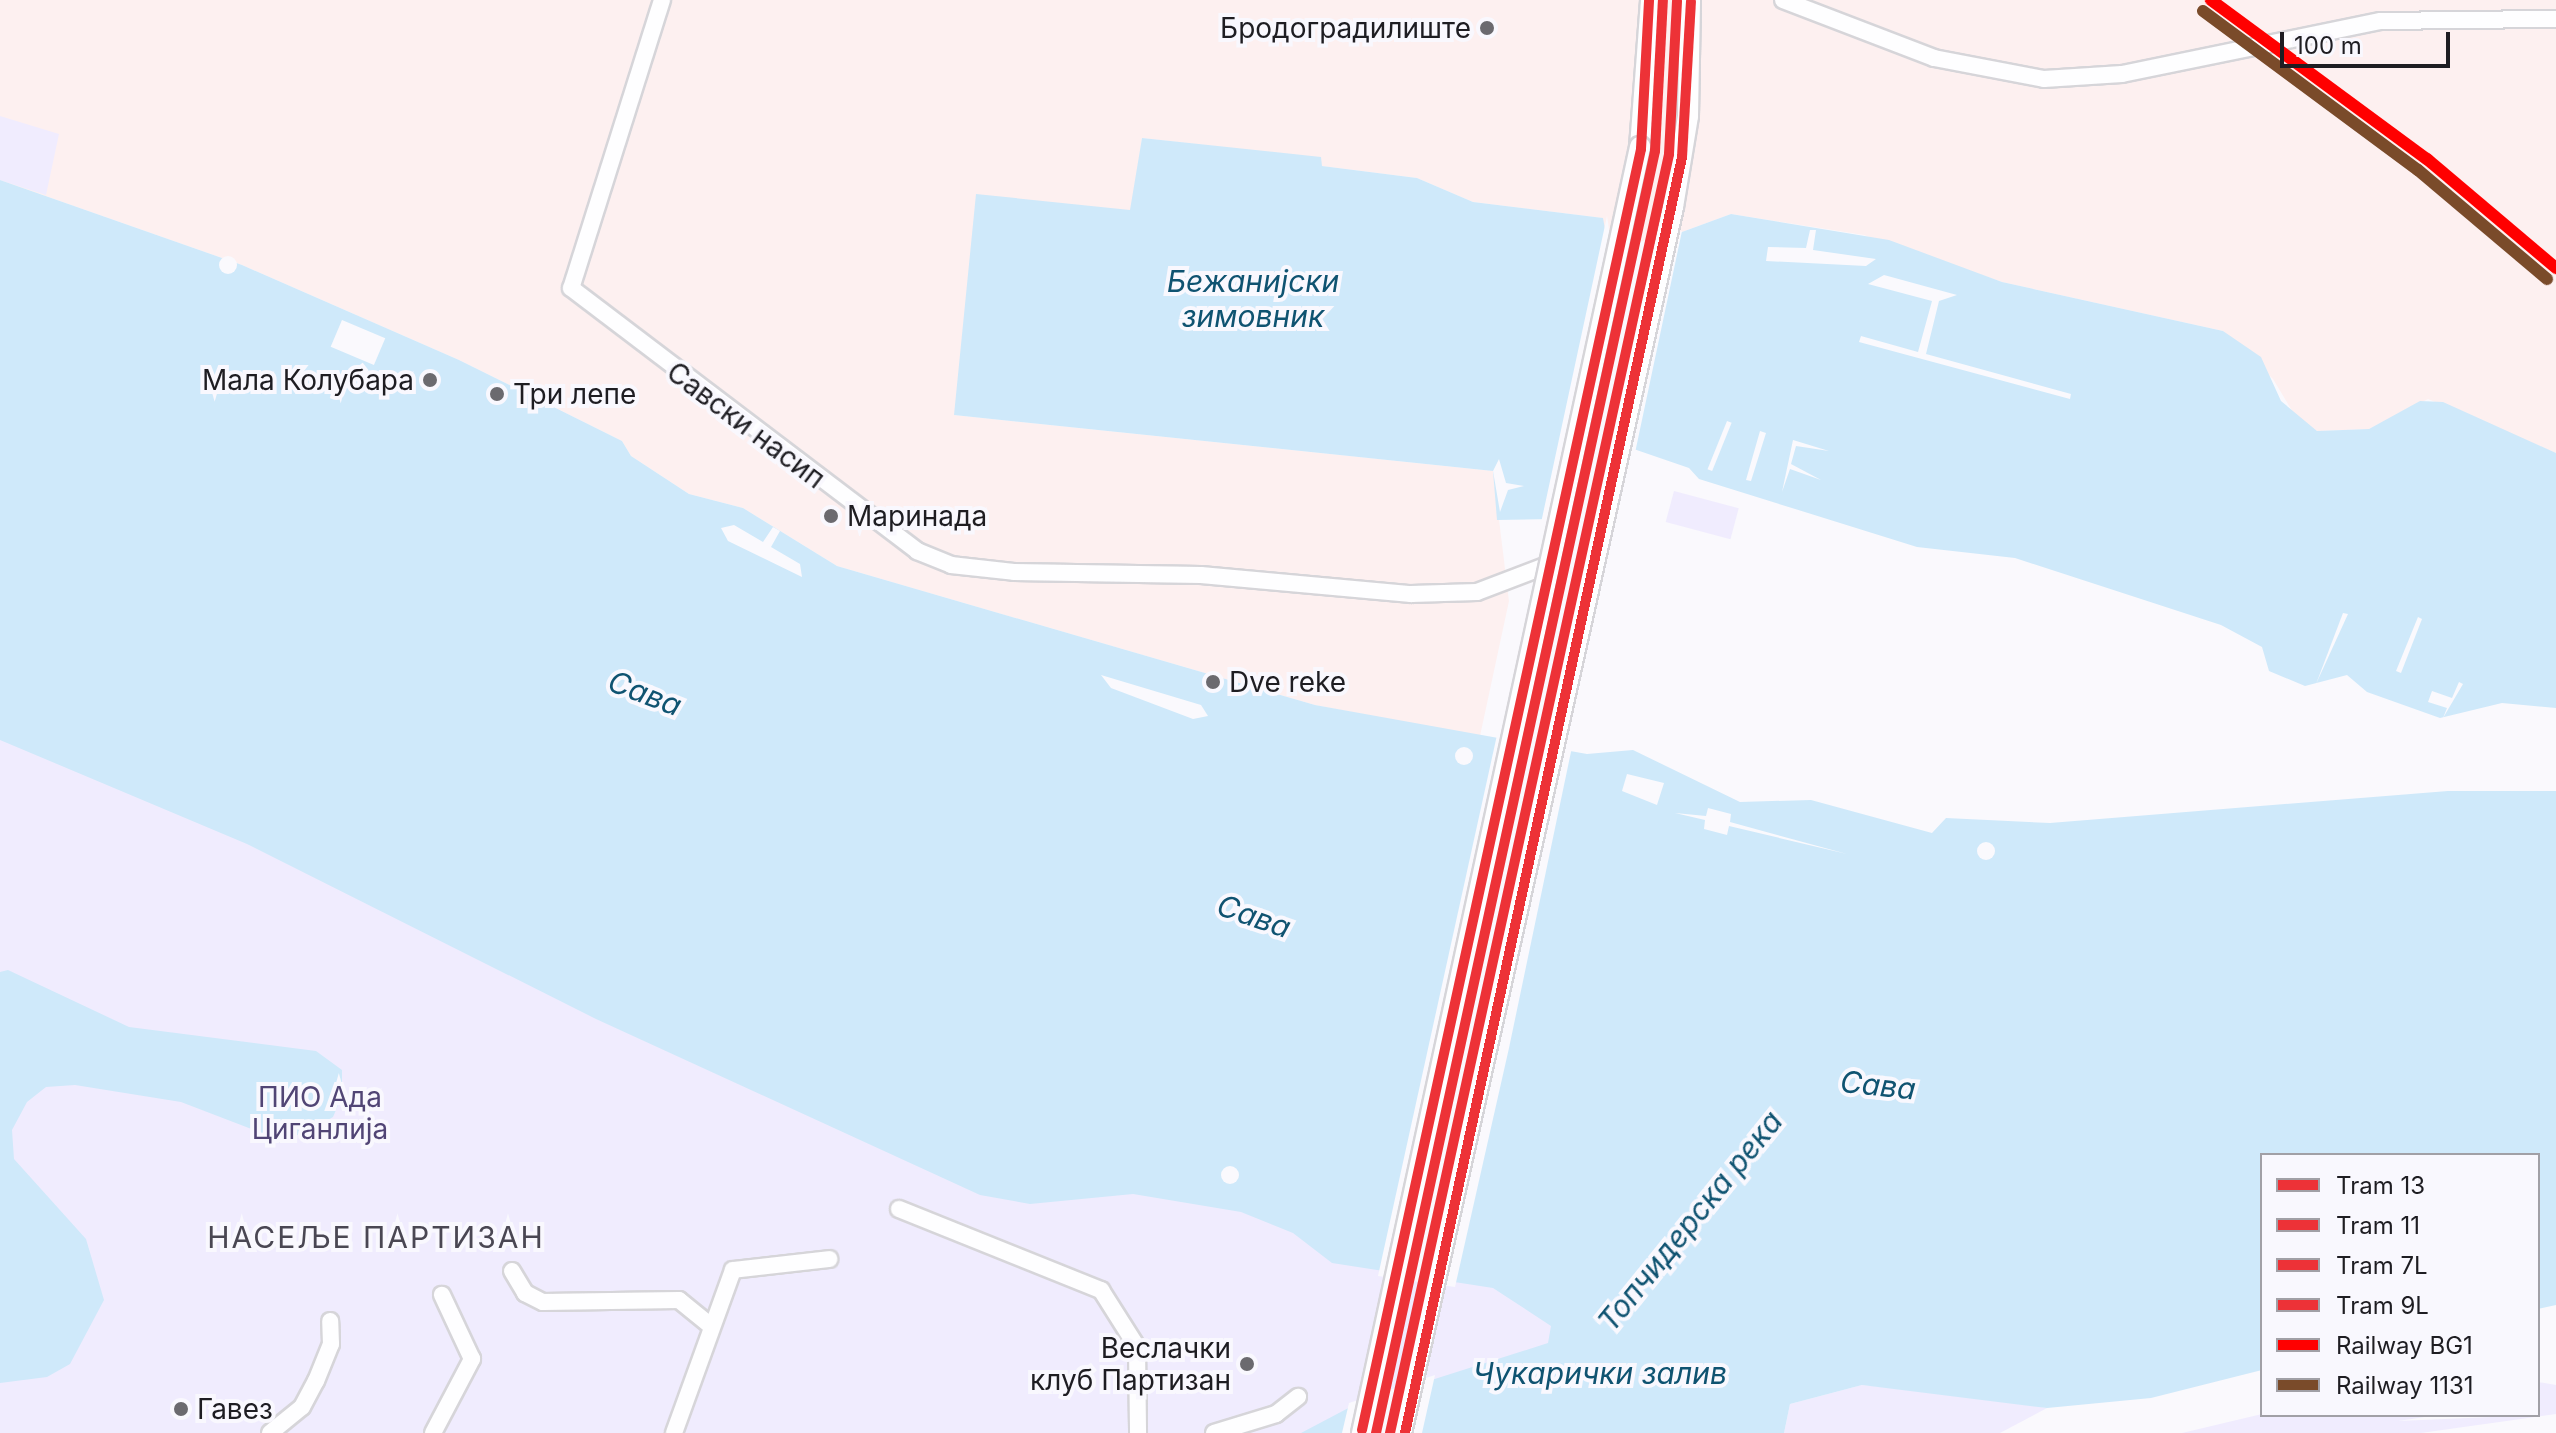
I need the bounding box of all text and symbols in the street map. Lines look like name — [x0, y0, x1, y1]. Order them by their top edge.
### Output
place label: Бродоградилиште — [1220, 11, 1471, 45]
scale bar — [2284, 16, 2454, 66]
marker: Бродоградилиште — [1478, 19, 1496, 37]
text: 100 m — [2294, 31, 2362, 60]
water label: Бежанијски зимовник — [1167, 263, 1339, 334]
street label: Савски насип — [660, 355, 832, 495]
place label: Мала Колубара — [202, 363, 414, 397]
marker: Мала Колубара — [421, 371, 439, 389]
place label: Три лепе — [513, 377, 636, 411]
marker: Три лепе — [488, 385, 506, 403]
place label: Маринада — [847, 499, 987, 533]
marker: Маринада — [822, 507, 840, 525]
water label: Сава — [603, 663, 687, 723]
place label: Dve reke — [1229, 665, 1346, 699]
marker: Dve reke — [1204, 673, 1222, 691]
water label: Сава — [1212, 887, 1296, 945]
water label: Сава — [1838, 1063, 1918, 1107]
park label: ПИО Ада Циганлија — [252, 1080, 388, 1146]
water label: Топчидерска река — [1590, 1104, 1790, 1338]
legend — [2260, 1153, 2540, 1417]
text: Tram 13 — [2336, 1171, 2425, 1200]
text: Tram 11 — [2336, 1211, 2420, 1240]
district label: НАСЕЉЕ ПАРТИЗАН — [207, 1219, 545, 1255]
text: Tram 7L — [2336, 1251, 2428, 1280]
text: Tram 9L — [2336, 1291, 2429, 1320]
place label: Веслачки клуб Партизан — [1030, 1331, 1231, 1397]
text: Railway BG1 — [2336, 1331, 2473, 1360]
marker: Веслачки клуб Партизан — [1238, 1355, 1256, 1373]
water label: Чукарички залив — [1473, 1355, 1727, 1391]
text: Railway 1131 — [2336, 1371, 2474, 1400]
place label: Гавез — [197, 1392, 273, 1426]
marker: Гавез — [172, 1400, 190, 1418]

